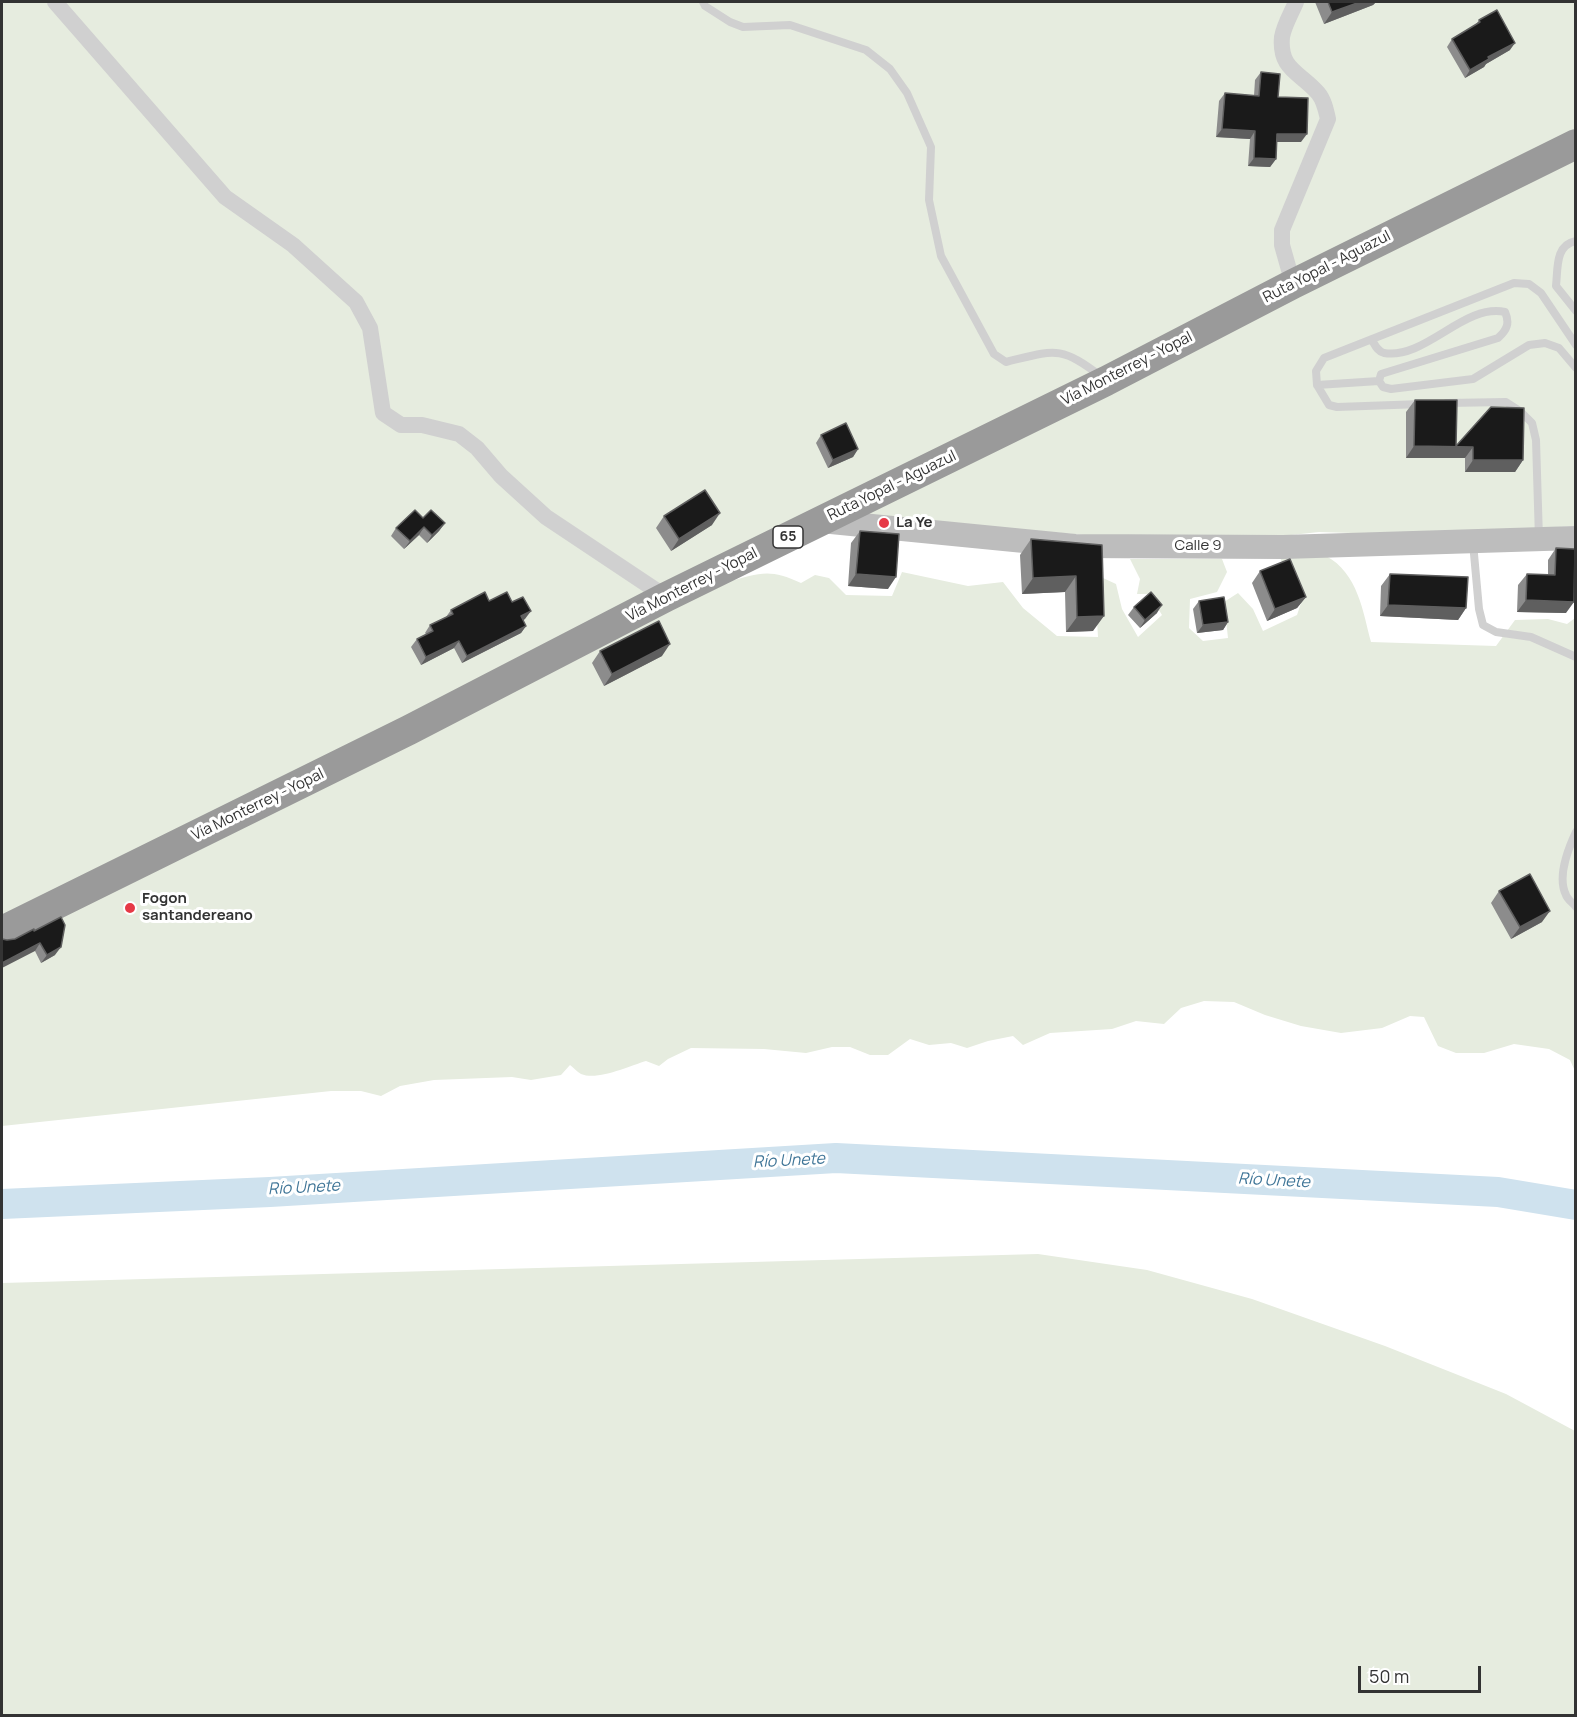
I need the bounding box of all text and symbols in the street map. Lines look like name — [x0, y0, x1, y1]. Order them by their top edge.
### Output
street label: Ruta Yopal - Aguazul — [1260, 227, 1394, 307]
street label: Vía Monterrey - Yopal — [1058, 328, 1196, 410]
street label: Ruta Yopal - Aguazul — [825, 447, 959, 525]
place label: La Ye — [896, 514, 933, 532]
marker: La Ye — [877, 516, 891, 530]
road number: 65 — [773, 526, 803, 548]
street label: Calle 9 — [1174, 537, 1222, 555]
street label: Vía Monterrey - Yopal — [623, 544, 761, 626]
street label: Vía Monterrey - Yopal — [189, 765, 327, 845]
place label: Fogon santandereano — [142, 890, 253, 925]
marker: Fogon santandereano — [123, 901, 137, 915]
water label: Río Unete — [753, 1150, 825, 1172]
water label: Río Unete — [1238, 1170, 1310, 1192]
water label: Río Unete — [268, 1177, 340, 1199]
scale bar — [1361, 1654, 1484, 1692]
text: 50 m — [1369, 1664, 1409, 1688]

